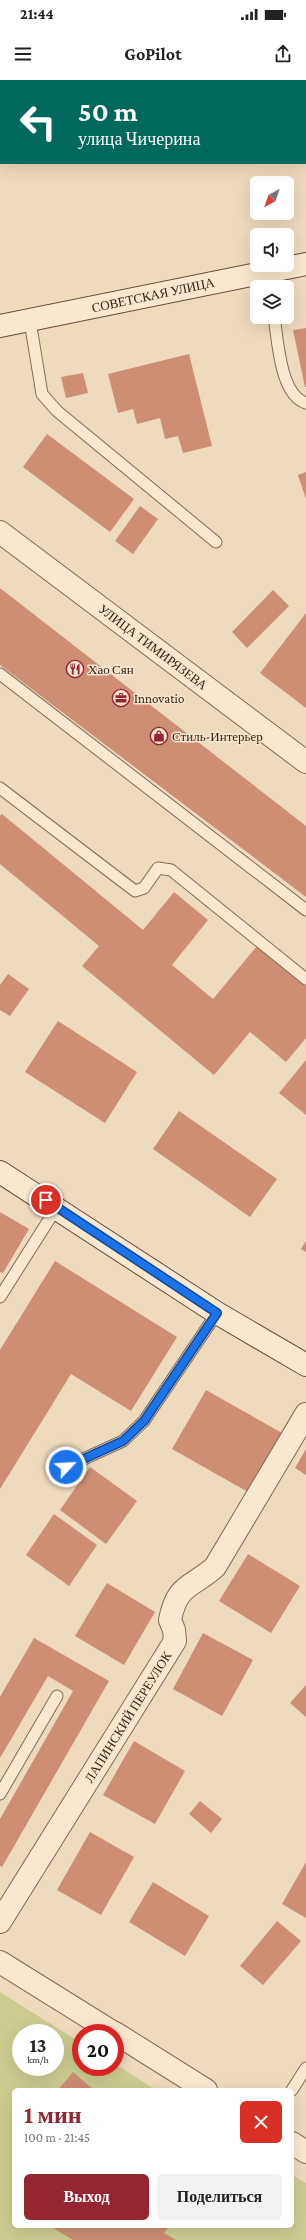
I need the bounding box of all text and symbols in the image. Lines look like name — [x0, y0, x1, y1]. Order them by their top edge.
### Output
text: 21:44 — [20, 6, 54, 22]
icon: menu — [12, 43, 34, 65]
icon: share — [272, 43, 294, 65]
text: GoPilot — [124, 44, 182, 64]
icon: left — [12, 96, 64, 148]
text: 50 m — [78, 96, 138, 127]
text: улица Чичерина — [78, 129, 200, 149]
north arrow — [250, 176, 294, 220]
map controls — [250, 176, 294, 324]
button: sound — [250, 228, 294, 272]
street label: СОВЕТСКАЯ УЛИЦА — [90, 275, 216, 315]
button: layers — [250, 280, 294, 324]
street label: УЛИЦА ТИМИРЯЗЕВА — [96, 601, 211, 693]
restaurant icon: Хао Сян — [65, 659, 85, 679]
place label: Хао Сян — [88, 662, 134, 677]
office icon: Innovatio — [111, 688, 131, 708]
place label: Innovatio — [134, 691, 184, 706]
shop icon: Стиль-Интерьер — [149, 726, 169, 746]
place label: Стиль-Интерьер — [172, 729, 263, 744]
pin — [29, 1183, 63, 1217]
icon: arrive — [35, 1189, 57, 1211]
position arrow — [45, 1446, 87, 1488]
street label: ЛАПИНСКИЙ ПЕРЕУЛОК — [81, 1648, 175, 1785]
speed limit sign: 20 — [72, 2024, 124, 2076]
text: 13 — [29, 2034, 47, 2056]
text: km/h — [27, 2054, 49, 2065]
text: 1 мин — [24, 2101, 82, 2128]
button: close — [240, 2101, 282, 2143]
text: 100 m · 21:45 — [24, 2130, 90, 2145]
button: Выход — [24, 2174, 149, 2220]
button: Поделиться — [157, 2174, 282, 2220]

